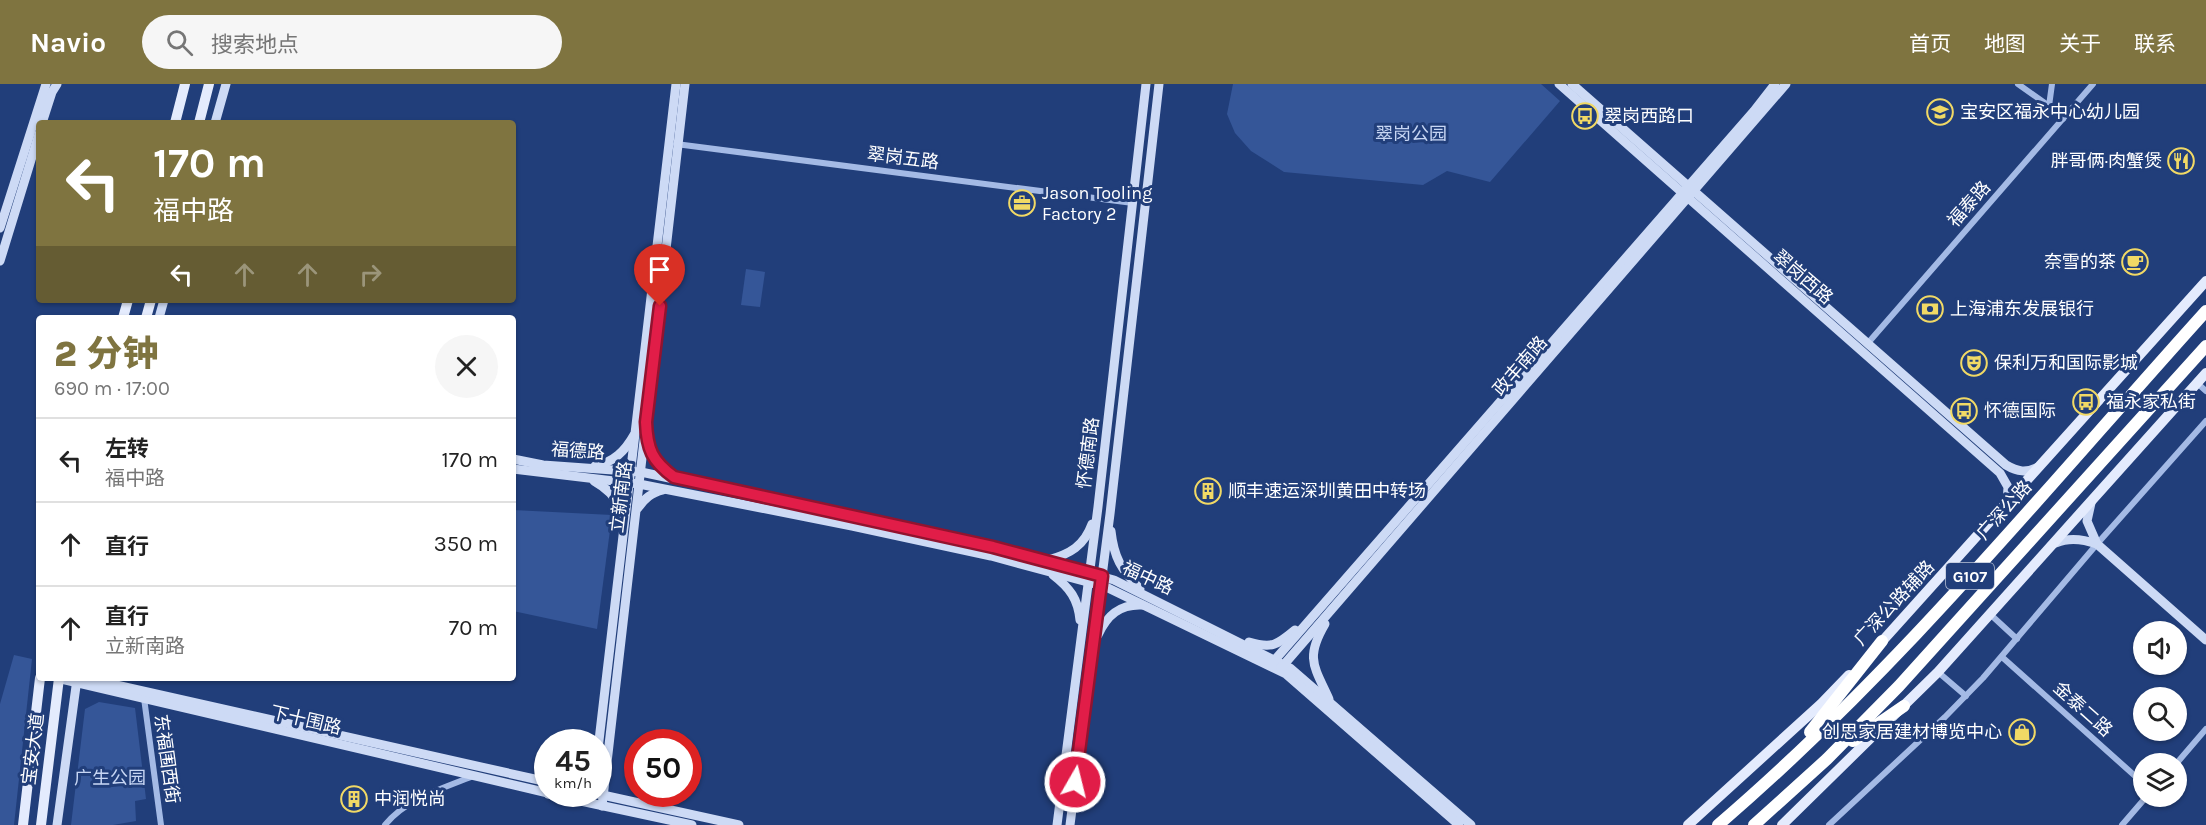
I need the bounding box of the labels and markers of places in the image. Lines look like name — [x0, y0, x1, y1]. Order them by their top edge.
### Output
school or university icon: 宝安区福永中心幼儿园 — [1925, 97, 1955, 127]
bus stop icon: 翠岗西路口 — [1570, 101, 1600, 131]
place label: 宝安区福永中心幼儿园 — [1960, 101, 2140, 123]
place label: 翠岗西路口 — [1604, 105, 1694, 127]
restaurant icon: 胖哥俩·肉蟹煲 — [2166, 146, 2196, 176]
place label: 胖哥俩·肉蟹煲 — [2051, 150, 2162, 172]
place label: Jason Tooling Factory 2 — [1042, 182, 1152, 225]
office icon: Jason Tooling Factory 2 — [1007, 188, 1037, 218]
pin — [634, 244, 685, 306]
cafe icon: 奈雪的茶 — [2120, 247, 2150, 277]
place label: 奈雪的茶 — [2044, 251, 2116, 273]
bank icon: 上海浦东发展银行 — [1915, 294, 1945, 324]
place label: 上海浦东发展银行 — [1950, 298, 2094, 320]
theatre icon: 保利万和国际影城 — [1959, 348, 1989, 378]
place label: 保利万和国际影城 — [1994, 352, 2138, 374]
bus stop icon: 福永家私街 — [2071, 387, 2101, 417]
place label: 福永家私街 — [2106, 391, 2196, 413]
bus stop icon: 怀德国际 — [1949, 396, 1979, 426]
place label: 怀德国际 — [1984, 400, 2056, 422]
building icon: 顺丰速运深圳黄田中转场 — [1193, 476, 1223, 506]
place label: 顺丰速运深圳黄田中转场 — [1228, 480, 1426, 502]
shop icon: 创思家居建材博览中心 — [2007, 717, 2037, 747]
place label: 创思家居建材博览中心 — [1822, 721, 2002, 743]
building icon: 中润悦尚 — [339, 784, 369, 814]
place label: 中润悦尚 — [374, 788, 446, 810]

